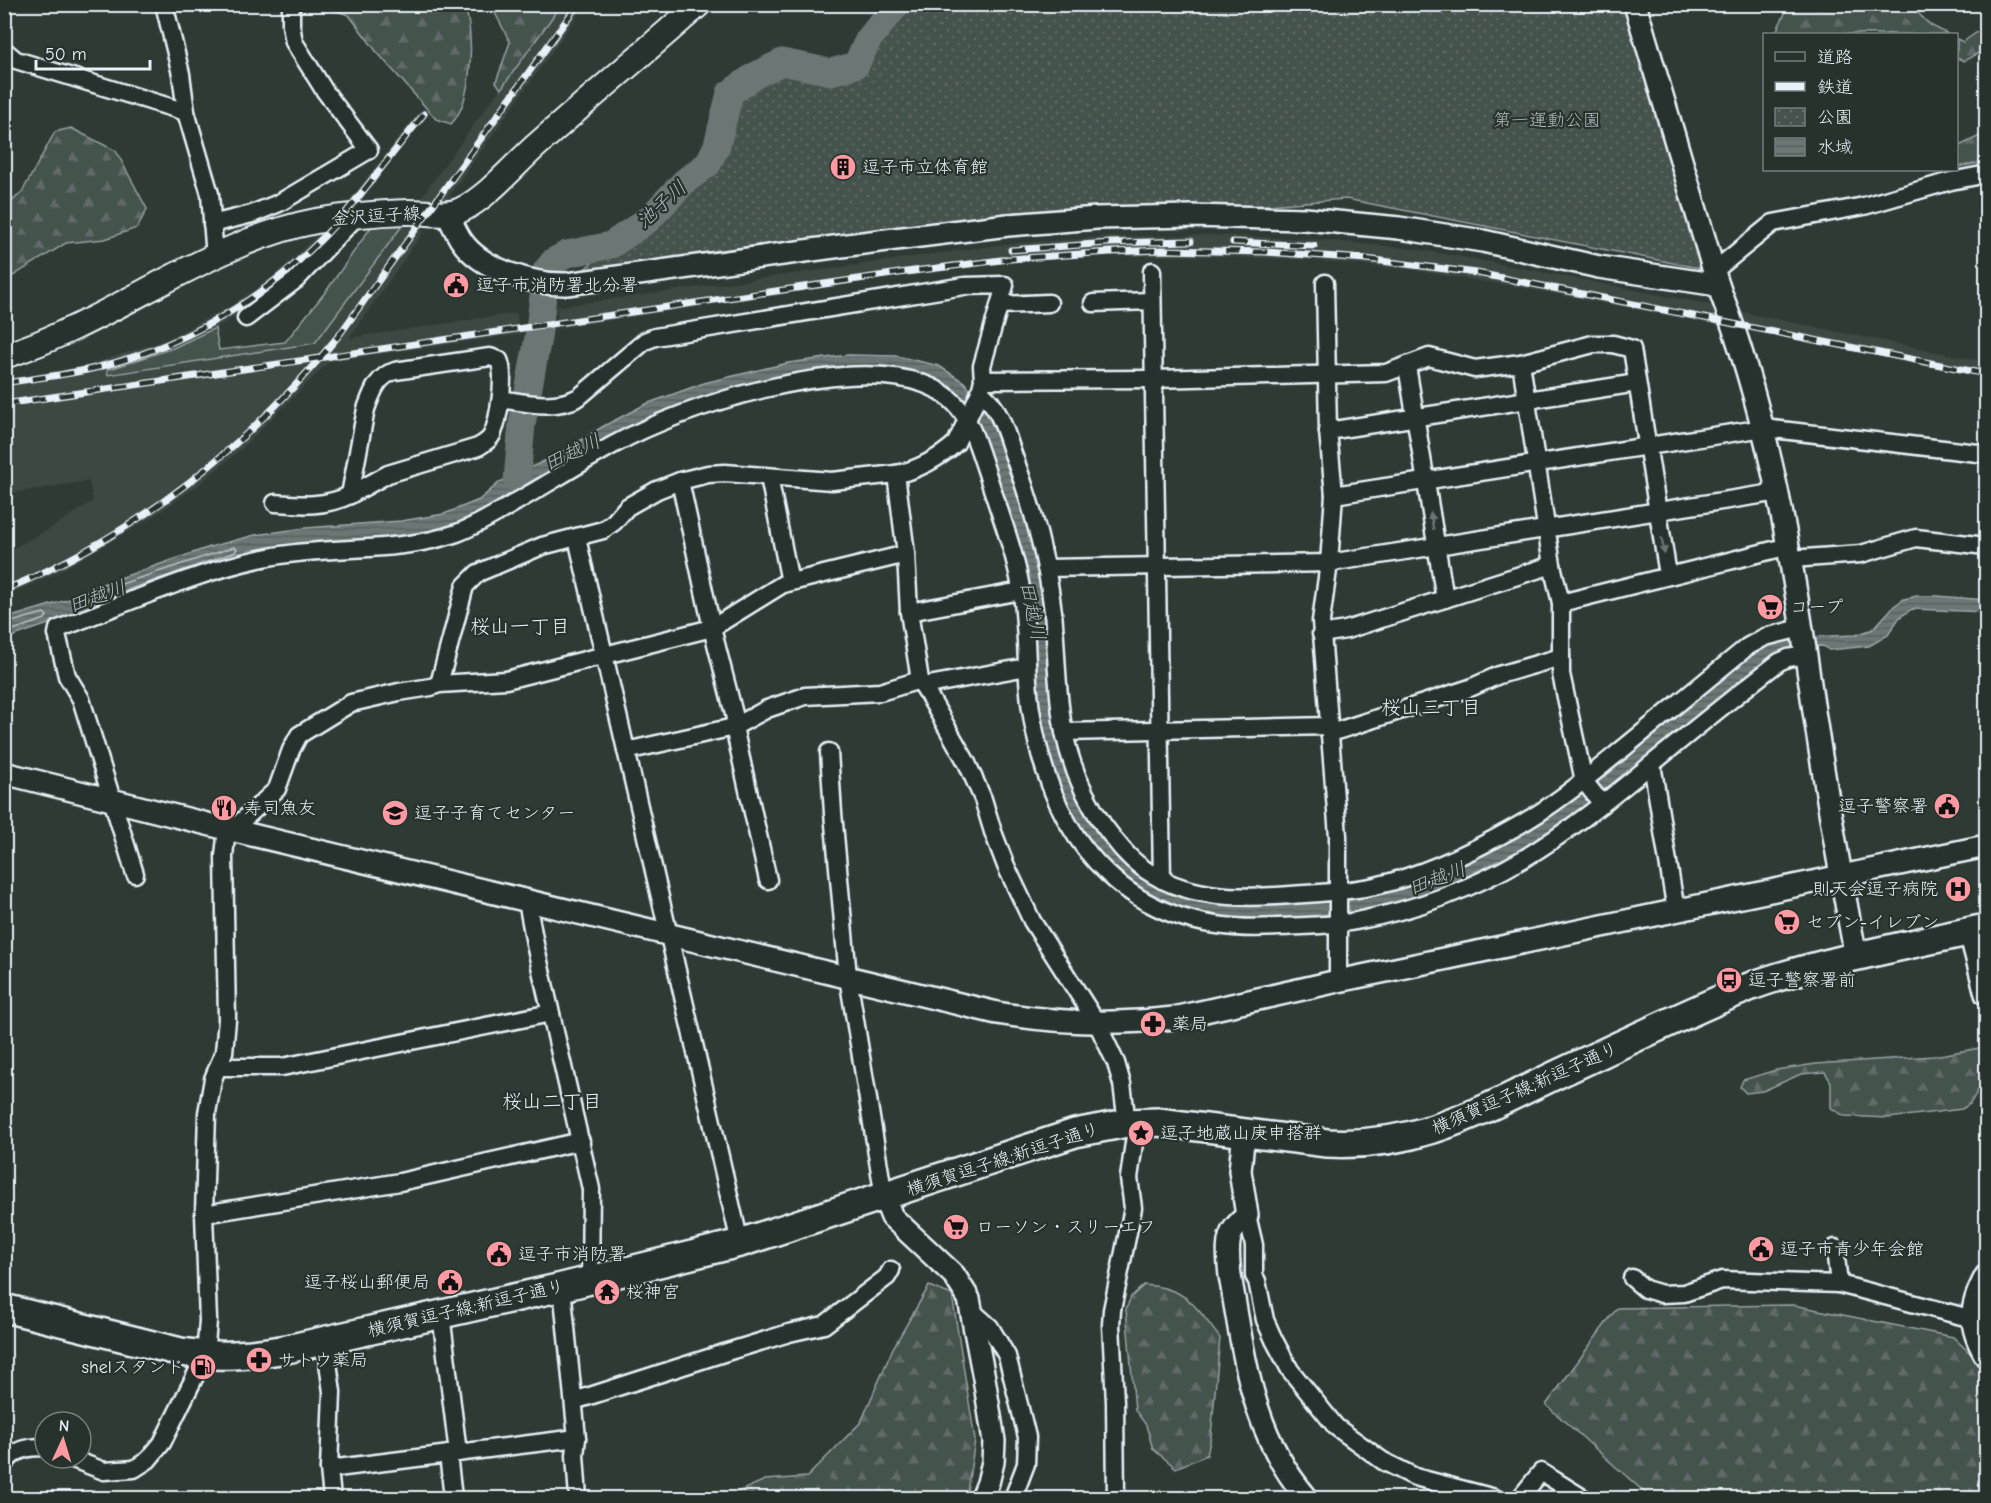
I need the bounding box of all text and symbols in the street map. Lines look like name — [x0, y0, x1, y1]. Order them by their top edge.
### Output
scale bar — [36, 33, 150, 71]
legend — [1763, 33, 1958, 171]
text: 50 m — [45, 44, 87, 65]
text: 道路 — [1817, 47, 1853, 68]
text: 鉄道 — [1817, 77, 1853, 98]
text: 公園 — [1817, 107, 1853, 128]
park label: 第一運動公園 — [1493, 110, 1601, 131]
text: 水域 — [1817, 137, 1853, 158]
building icon: 逗子市立体育館 — [828, 152, 858, 182]
place label: 逗子市立体育館 — [862, 157, 988, 178]
water label: 池子川 — [631, 176, 691, 233]
street label: 金沢逗子線 — [330, 203, 422, 230]
public building icon: 逗子市消防署北分署 — [441, 270, 471, 300]
place label: 逗子市消防署北分署 — [476, 275, 638, 296]
water label: 田越川 — [540, 429, 604, 476]
one-way arrow — [1428, 511, 1437, 530]
one-way arrow — [1659, 537, 1668, 556]
water label: 田越川 — [65, 575, 129, 618]
water label: 田越川 — [1015, 579, 1050, 643]
supermarket icon: コープ — [1755, 592, 1785, 622]
place label: コープ — [1790, 597, 1843, 618]
district label: 桜山一丁目 — [470, 615, 570, 638]
district label: 桜山三丁目 — [1381, 696, 1481, 719]
public building icon: 逗子警察署 — [1932, 791, 1962, 821]
restaurant icon: 寿司魚友 — [209, 793, 239, 823]
place label: 逗子警察署 — [1838, 796, 1928, 817]
place label: 寿司魚友 — [244, 798, 316, 819]
school or university icon: 逗子子育てセンター — [380, 798, 410, 828]
place label: 逗子子育てセンター — [414, 803, 575, 824]
water label: 田越川 — [1405, 857, 1469, 900]
hospital icon: 則天会逗子病院 — [1943, 874, 1973, 904]
place label: 則天会逗子病院 — [1812, 879, 1938, 900]
supermarket icon: セブン-イレブン — [1772, 907, 1802, 937]
place label: セブン-イレブン — [1806, 912, 1939, 933]
bus stop icon: 逗子警察署前 — [1714, 965, 1744, 995]
place label: 逗子警察署前 — [1748, 970, 1856, 991]
pharmacy icon: 薬局 — [1138, 1009, 1168, 1039]
place label: 薬局 — [1172, 1014, 1208, 1035]
street label: 横須賀逗子線;新逗子通り — [1429, 1038, 1622, 1139]
district label: 桜山二丁目 — [502, 1090, 602, 1113]
street label: 横須賀逗子線;新逗子通り — [904, 1118, 1102, 1201]
place icon: 逗子地蔵山庚申搭群 — [1126, 1118, 1156, 1148]
place label: 逗子地蔵山庚申搭群 — [1160, 1123, 1322, 1144]
supermarket icon: ローソン・スリーエフ — [941, 1212, 971, 1242]
place label: ローソン・スリーエフ — [976, 1217, 1156, 1238]
public building icon: 逗子市青少年会館 — [1746, 1234, 1776, 1264]
public building icon: 逗子市消防署 — [484, 1239, 514, 1269]
place label: 逗子市青少年会館 — [1780, 1239, 1924, 1260]
place label: 逗子市消防署 — [518, 1244, 626, 1265]
public building icon: 逗子桜山郵便局 — [435, 1267, 465, 1297]
place label: 逗子桜山郵便局 — [304, 1272, 430, 1293]
street label: 横須賀逗子線;新逗子通り — [366, 1276, 567, 1341]
temple icon: 桜神宮 — [592, 1277, 622, 1307]
place label: 桜神宮 — [626, 1282, 680, 1303]
pharmacy icon: サトウ薬局 — [244, 1345, 274, 1375]
place label: サトウ薬局 — [278, 1350, 368, 1371]
fuel station icon: shelスタンド — [188, 1352, 218, 1382]
place label: shelスタンド — [82, 1357, 184, 1378]
north arrow — [33, 1410, 93, 1470]
text: N — [58, 1417, 70, 1435]

